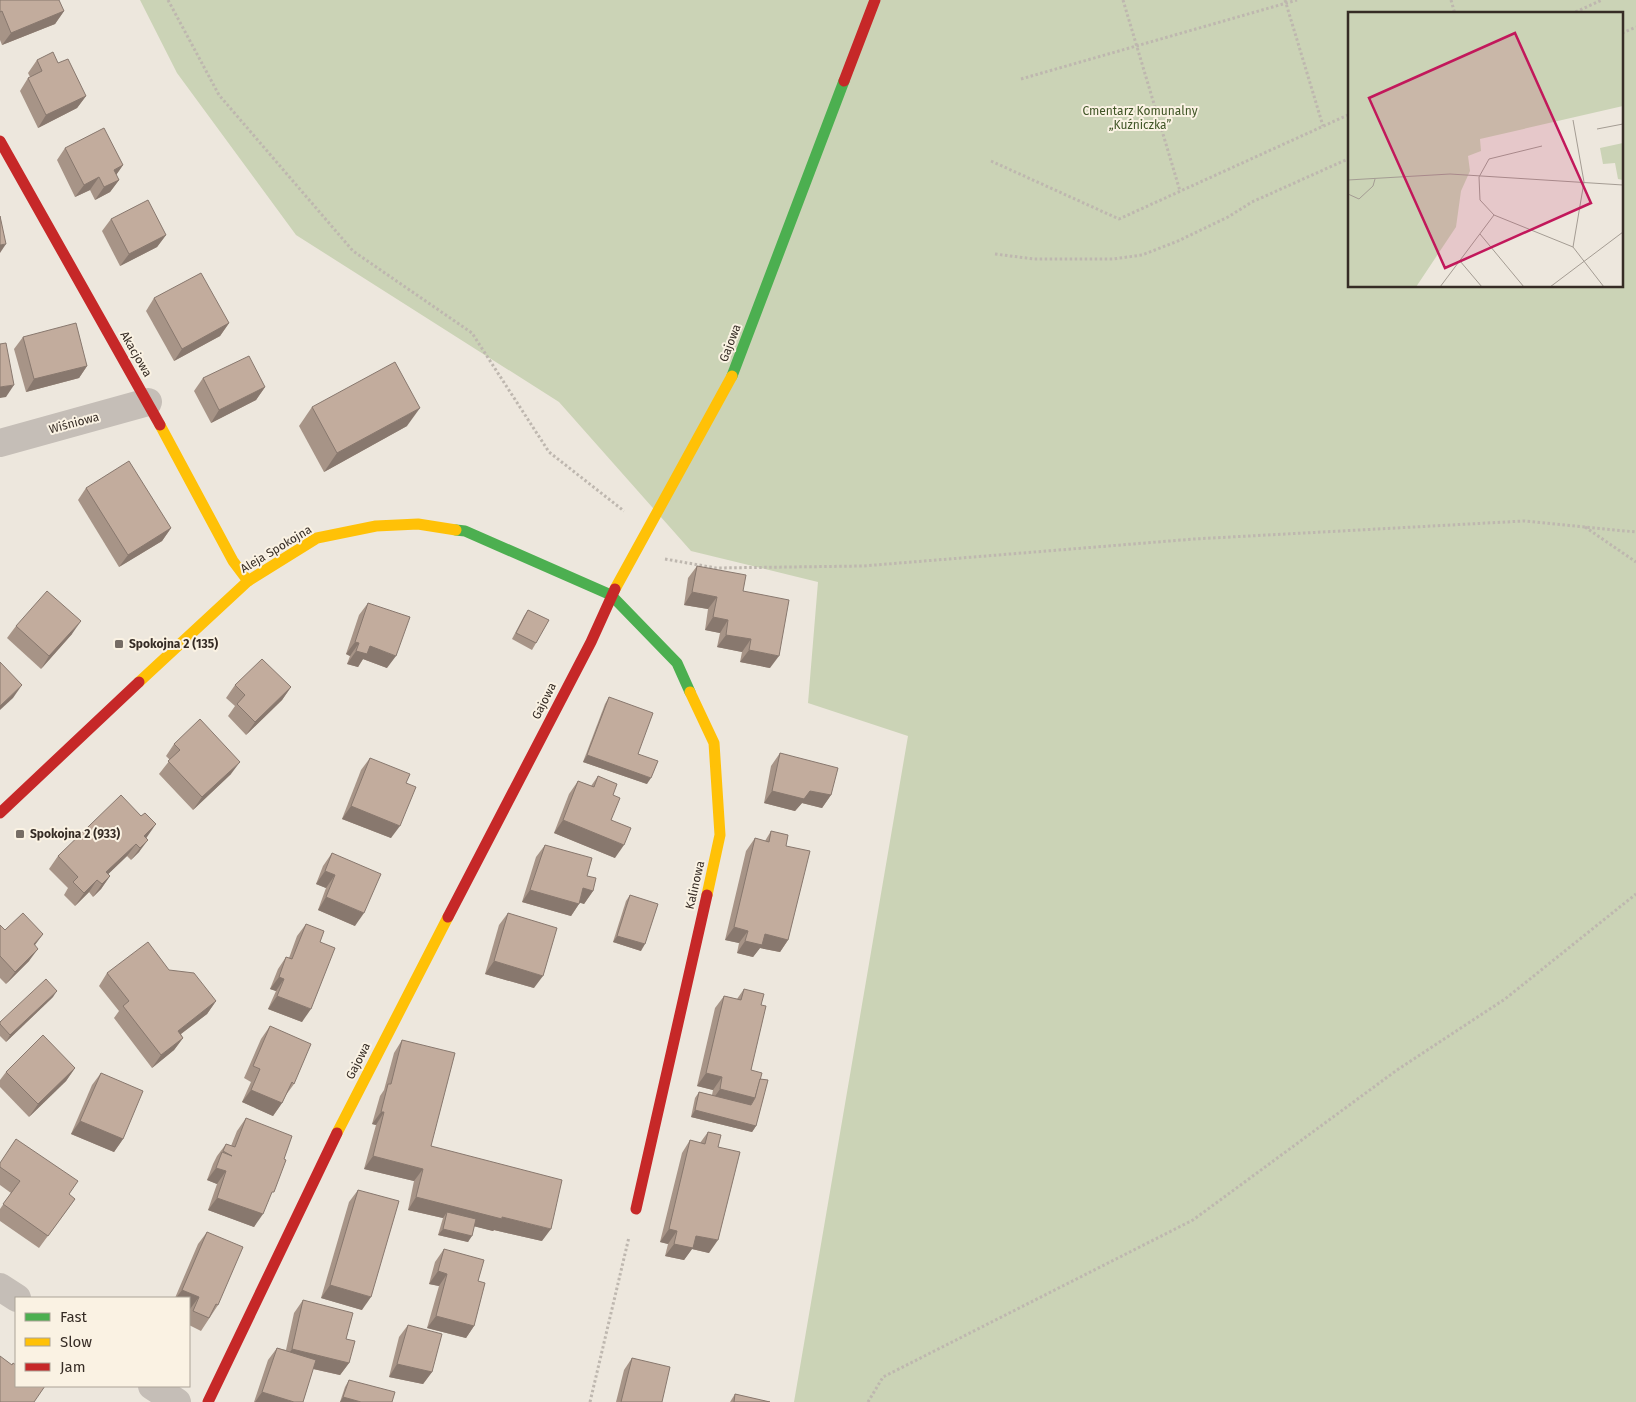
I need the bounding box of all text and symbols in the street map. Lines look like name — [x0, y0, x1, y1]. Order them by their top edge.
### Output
inset map — [1348, 12, 1624, 288]
park label: Cmentarz Komunalny „Kuźniczka” — [1082, 104, 1198, 132]
street label: Gajowa — [716, 322, 744, 364]
street label: Akacjowa — [117, 329, 155, 379]
street label: Wiśniowa — [47, 410, 101, 436]
street label: Aleja Spokojna — [238, 522, 314, 576]
place label: Spokojna 2 (135) — [129, 637, 218, 651]
marker: Spokojna 2 (135) — [113, 638, 125, 650]
street label: Gajowa — [529, 680, 559, 722]
place label: Spokojna 2 (933) — [30, 827, 120, 841]
marker: Spokojna 2 (933) — [14, 828, 26, 840]
street label: Kalinowa — [683, 859, 707, 911]
street label: Gajowa — [343, 1040, 373, 1082]
legend — [15, 1297, 190, 1387]
text: Fast — [60, 1308, 87, 1326]
text: Slow — [60, 1333, 92, 1351]
text: Jam — [60, 1358, 86, 1376]

